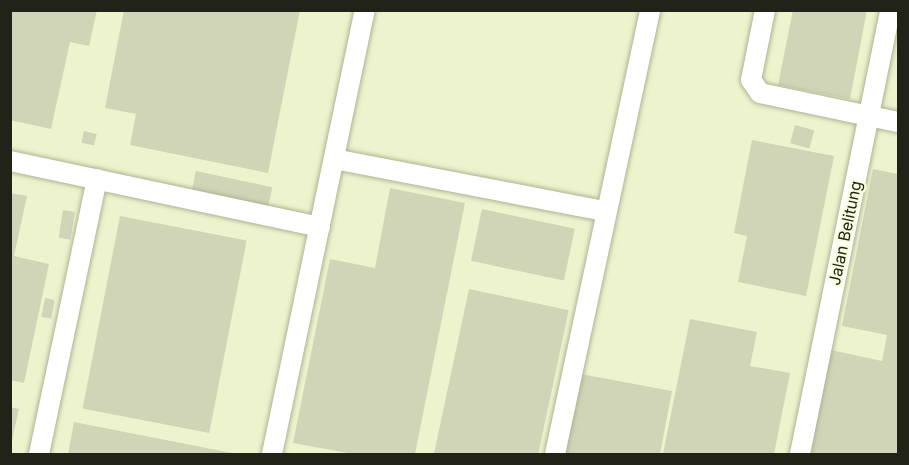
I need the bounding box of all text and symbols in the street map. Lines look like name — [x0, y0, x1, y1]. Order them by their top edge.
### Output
street label: Jalan Belitung — [825, 179, 865, 287]

